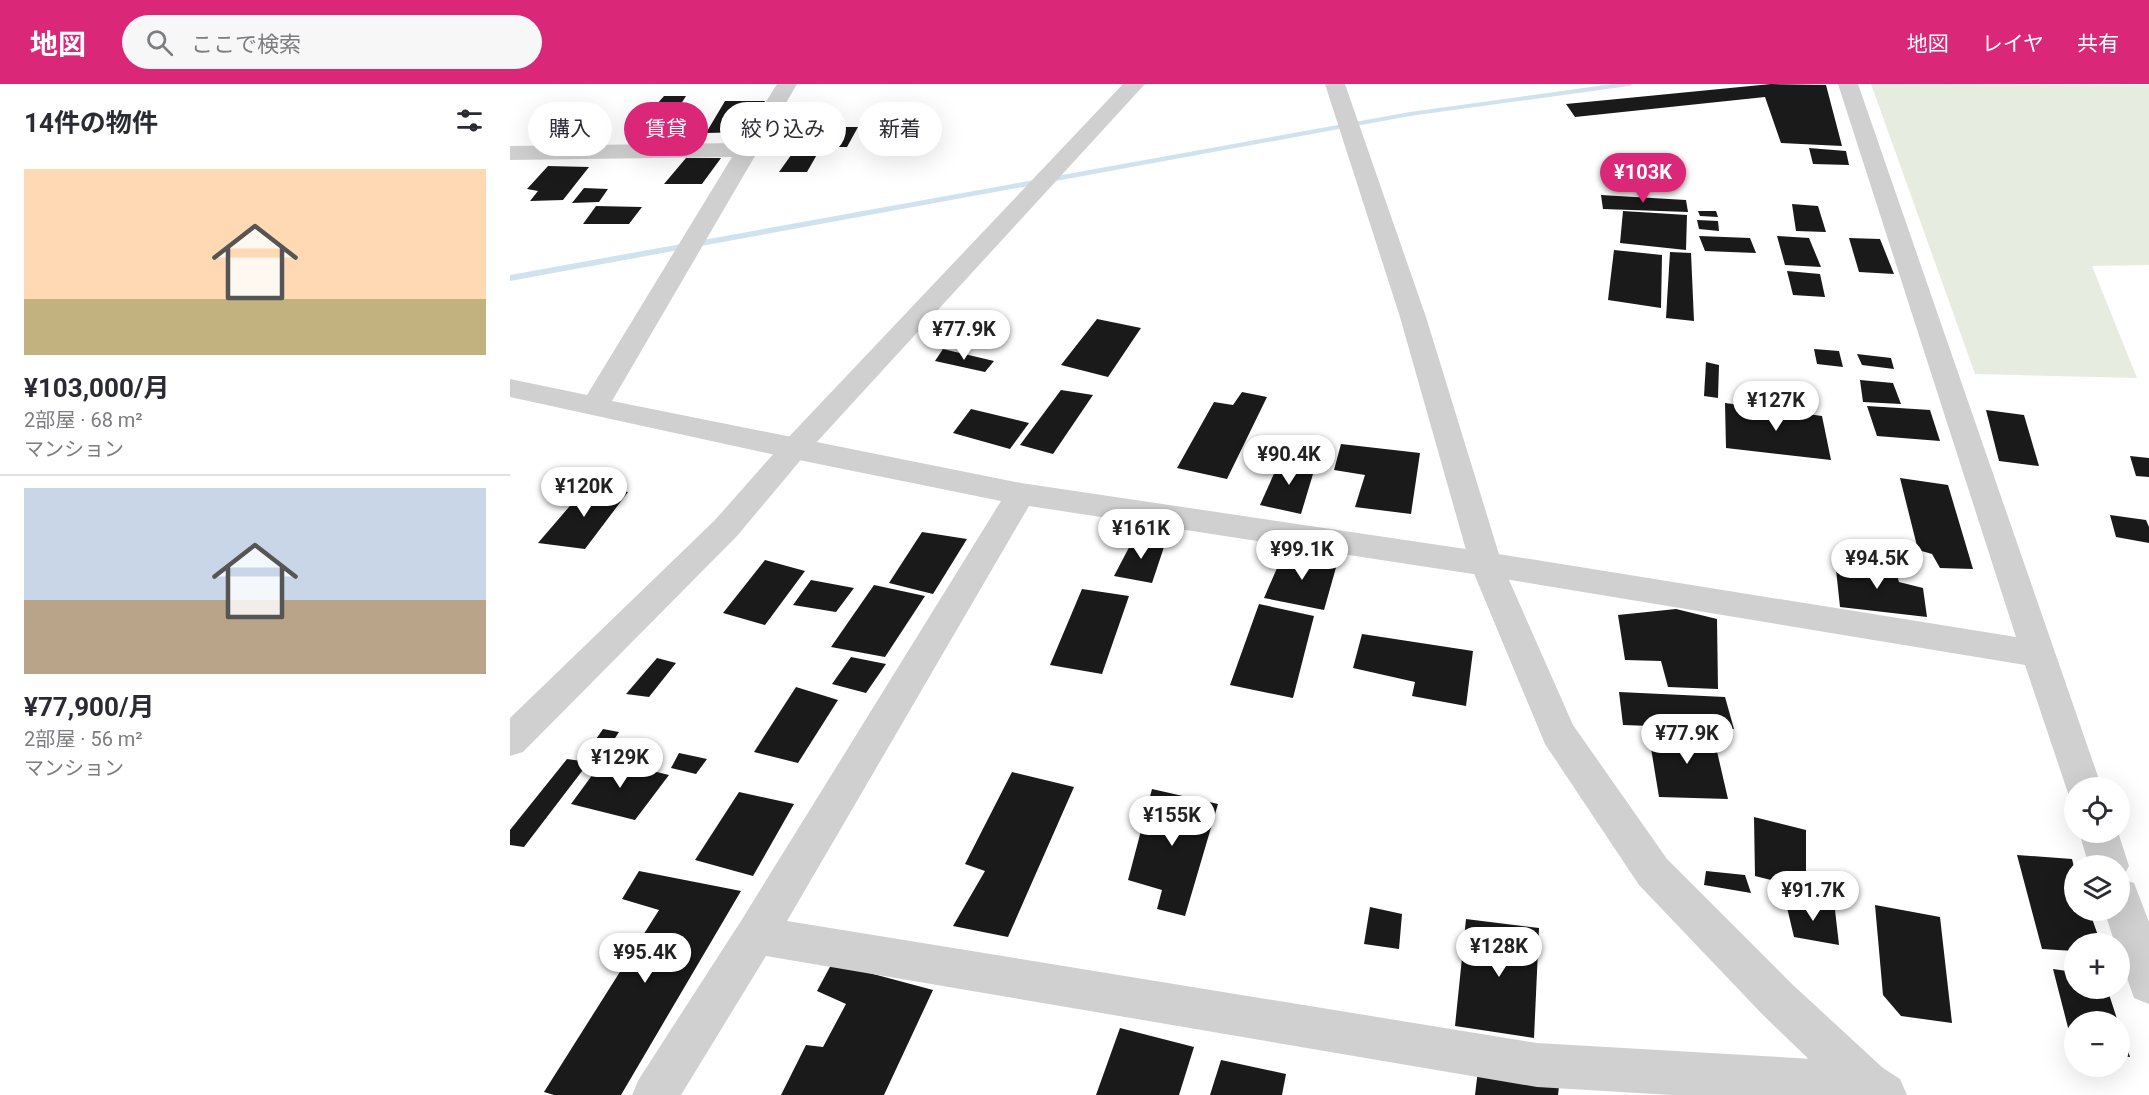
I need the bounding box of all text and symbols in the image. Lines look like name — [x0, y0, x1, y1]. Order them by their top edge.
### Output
search box — [122, 15, 542, 69]
icon: search — [143, 26, 176, 59]
text: 地図 — [30, 28, 86, 61]
text: ここで検索 — [191, 32, 301, 57]
text: 地図 — [1907, 32, 1949, 56]
text: レイヤ — [1982, 32, 2044, 56]
text: 共有 — [2077, 32, 2119, 56]
chip: 購入 — [528, 102, 612, 156]
chip: 賃貸 — [624, 102, 708, 156]
chip: 絞り込み — [720, 102, 846, 156]
chip: 新着 — [858, 102, 942, 156]
icon: filters — [453, 104, 486, 137]
text: 14件の物件 — [24, 108, 158, 138]
pin: ¥103K — [1601, 153, 1685, 204]
text: ¥103K — [1614, 160, 1672, 184]
icon: home — [201, 208, 309, 316]
pin: ¥77.9K — [915, 310, 1013, 361]
text: ¥77.9K — [932, 317, 996, 341]
text: ¥103,000/月 — [24, 373, 170, 403]
pin: ¥127K — [1734, 381, 1818, 432]
text: ¥127K — [1747, 388, 1805, 412]
text: 2部屋 · 68 m² — [24, 408, 143, 432]
pin: ¥90.4K — [1240, 435, 1338, 486]
text: マンション — [24, 437, 124, 461]
text: ¥90.4K — [1257, 442, 1321, 466]
pin: ¥120K — [542, 467, 626, 518]
text: ¥120K — [555, 474, 613, 498]
pin: ¥161K — [1099, 509, 1183, 560]
text: ¥161K — [1112, 516, 1170, 540]
icon: home — [201, 527, 309, 635]
pin: ¥99.1K — [1253, 530, 1351, 581]
text: ¥99.1K — [1270, 537, 1334, 561]
pin: ¥94.5K — [1828, 539, 1926, 590]
text: ¥94.5K — [1845, 546, 1909, 570]
text: ¥77,900/月 — [24, 692, 155, 722]
pin: ¥77.9K — [1638, 714, 1736, 765]
text: ¥77.9K — [1655, 721, 1719, 745]
text: 2部屋 · 56 m² — [24, 727, 143, 751]
pin: ¥129K — [578, 738, 662, 789]
text: ¥129K — [591, 745, 649, 769]
text: マンション — [24, 756, 124, 780]
map controls — [2064, 777, 2130, 1077]
button: locate — [2064, 777, 2130, 843]
pin: ¥155K — [1130, 796, 1214, 847]
text: ¥155K — [1143, 803, 1201, 827]
button: layers — [2064, 855, 2130, 921]
pin: ¥91.7K — [1764, 871, 1862, 922]
text: ¥91.7K — [1781, 878, 1845, 902]
pin: ¥128K — [1457, 927, 1541, 978]
pin: ¥95.4K — [596, 933, 694, 984]
button: + — [2064, 933, 2130, 999]
text: ¥128K — [1470, 934, 1528, 958]
text: ¥95.4K — [613, 940, 677, 964]
button: − — [2064, 1011, 2130, 1077]

